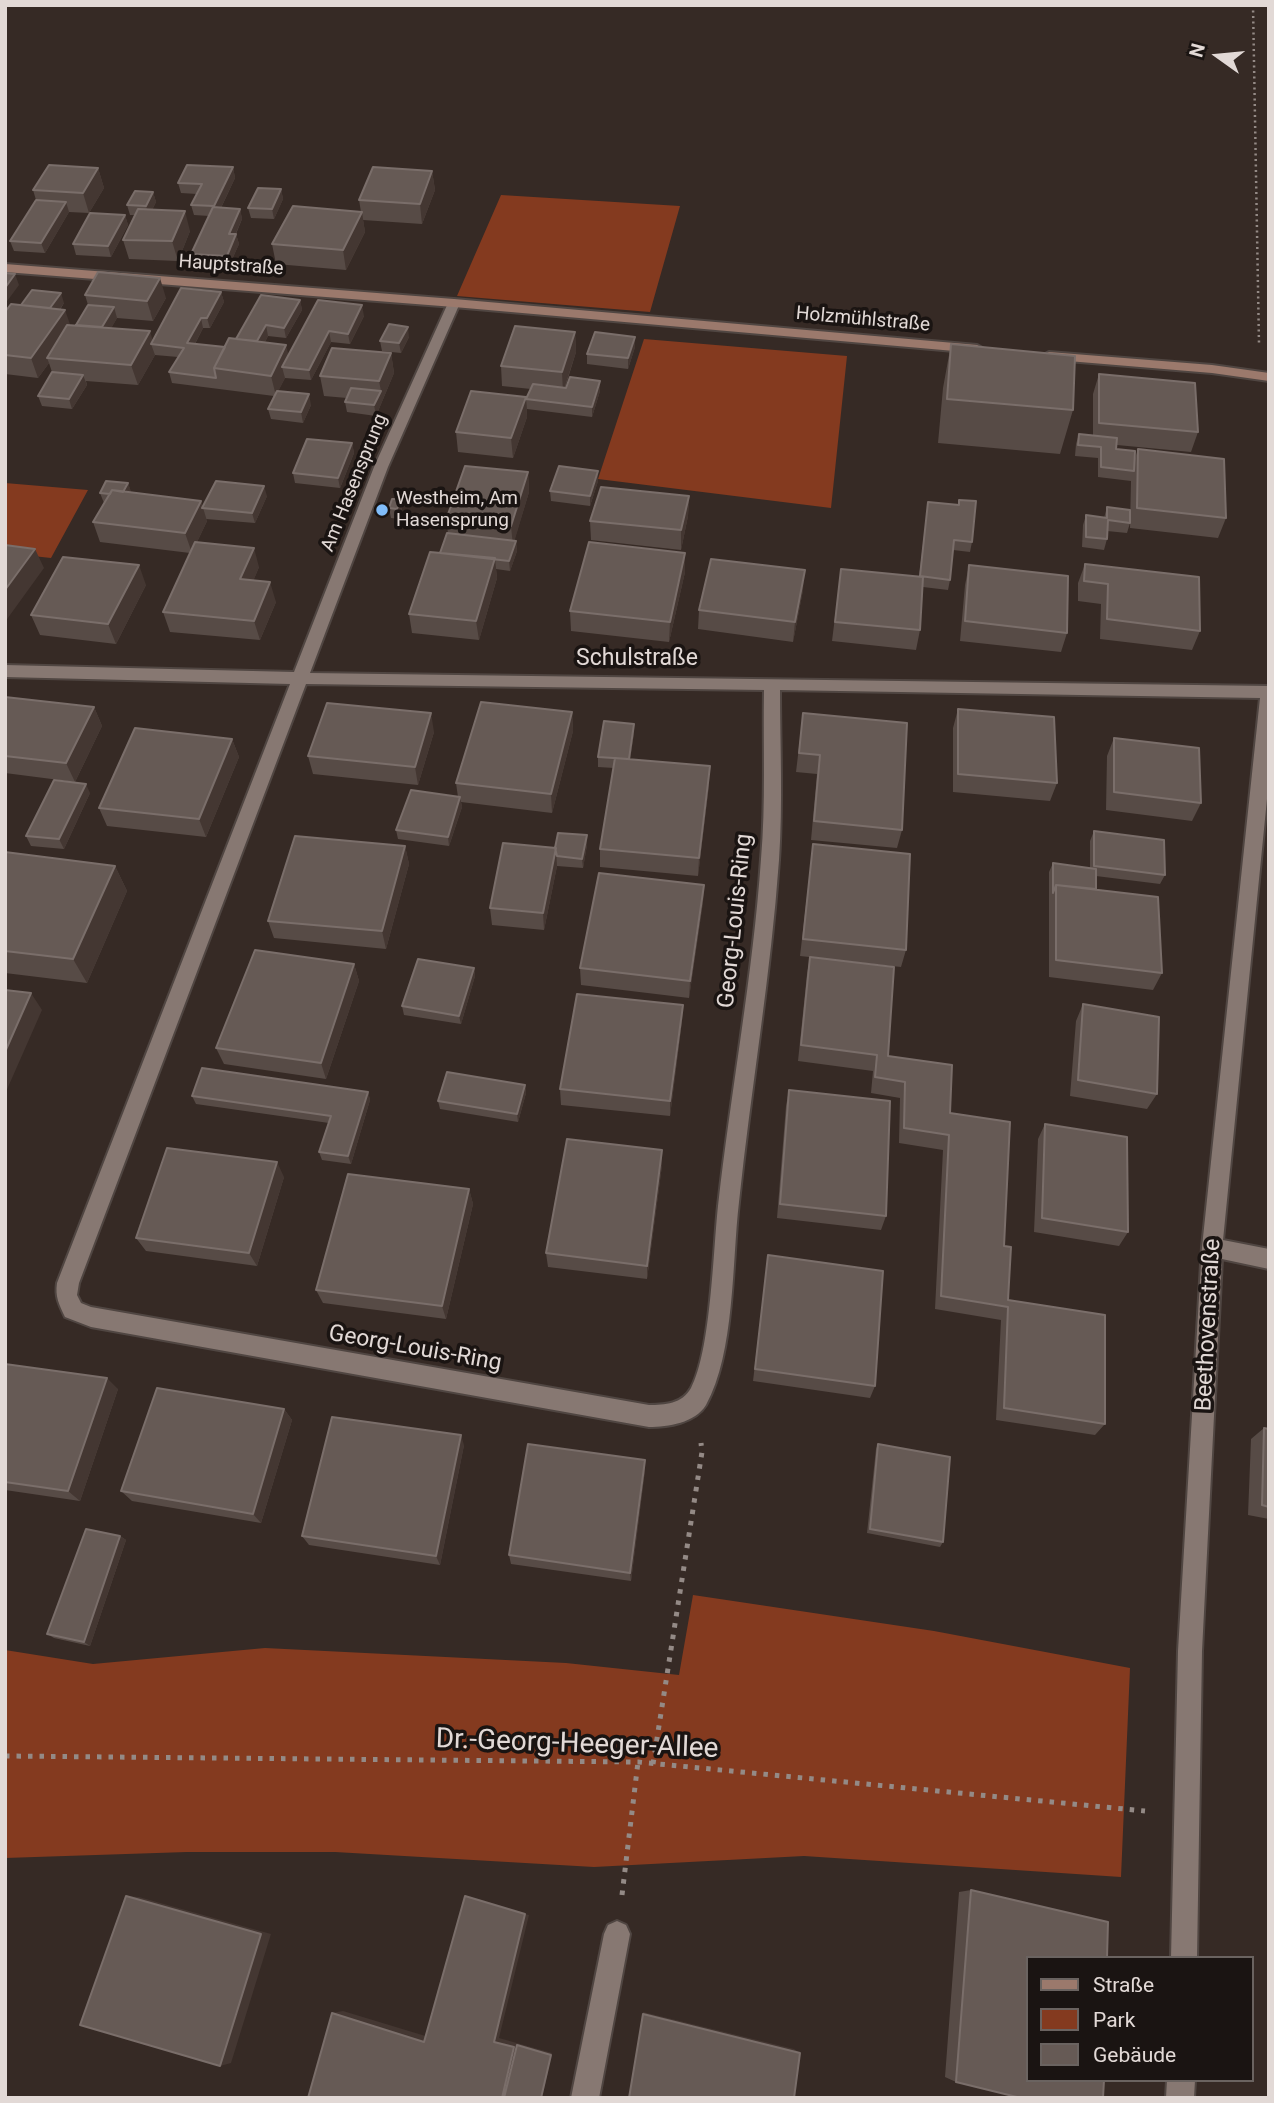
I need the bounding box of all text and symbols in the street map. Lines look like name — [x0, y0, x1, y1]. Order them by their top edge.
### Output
north arrow — [1183, 21, 1253, 91]
text: N — [1184, 41, 1210, 60]
street label: Hauptstraße — [178, 251, 284, 281]
street label: Holzmühlstraße — [795, 303, 931, 337]
street label: Am Hasensprung — [317, 411, 393, 555]
place label: Westheim, Am Hasensprung — [396, 488, 518, 532]
marker: Westheim, Am Hasensprung — [374, 502, 390, 518]
street label: Schulstraße — [576, 645, 698, 673]
street label: Georg-Louis-Ring — [713, 832, 759, 1010]
street label: Beethovenstraße — [1191, 1238, 1227, 1412]
street label: Georg-Louis-Ring — [326, 1320, 504, 1378]
street label: Dr.-Georg-Heeger-Allee — [435, 1723, 719, 1767]
legend — [1026, 1956, 1253, 2082]
text: Straße — [1093, 1973, 1154, 1997]
text: Park — [1093, 2008, 1135, 2032]
text: Gebäude — [1093, 2043, 1176, 2067]

